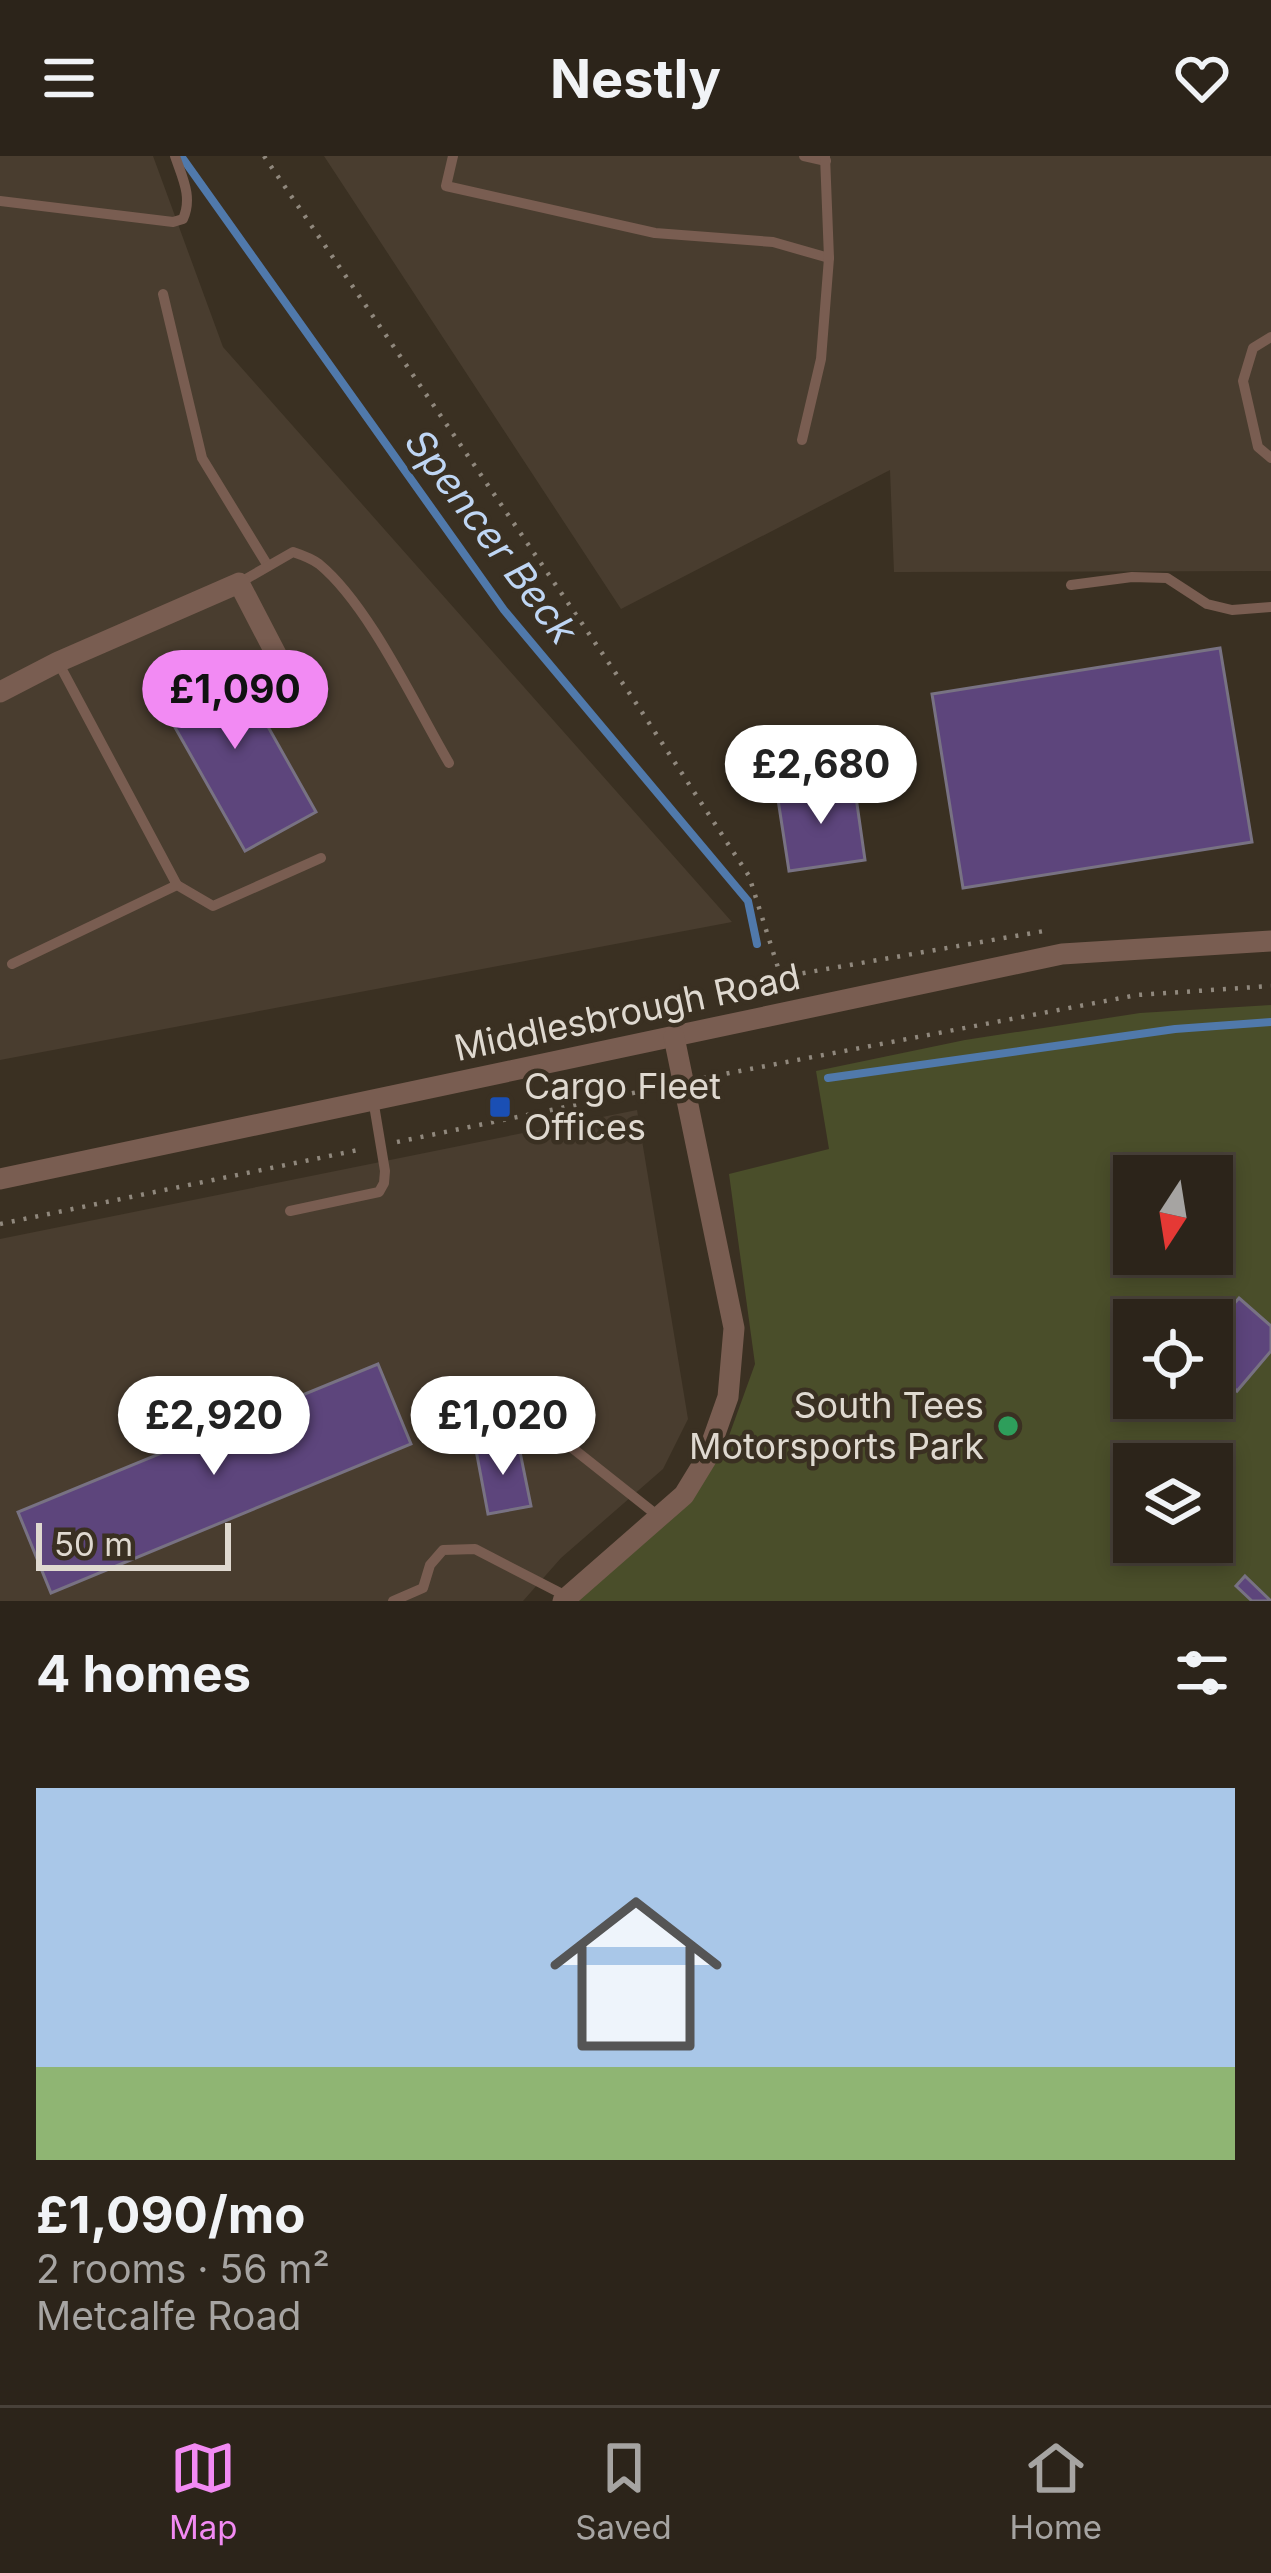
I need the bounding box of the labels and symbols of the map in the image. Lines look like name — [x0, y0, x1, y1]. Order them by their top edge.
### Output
water label: Spencer Beck — [396, 419, 588, 653]
pin: £1,090 — [137, 650, 333, 752]
pin: £2,680 — [723, 725, 919, 827]
street label: Middlesbrough Road — [450, 954, 804, 1070]
place label: Cargo Fleet Offices — [524, 1064, 721, 1149]
marker: Cargo Fleet Offices — [487, 1094, 513, 1120]
north arrow — [1113, 1155, 1233, 1275]
pin: £2,920 — [116, 1376, 312, 1478]
pin: £1,020 — [405, 1376, 601, 1478]
place label: South Tees Motorsports Park — [689, 1383, 984, 1468]
marker: South Tees Motorsports Park — [995, 1413, 1021, 1439]
scale bar — [36, 1517, 231, 1570]

